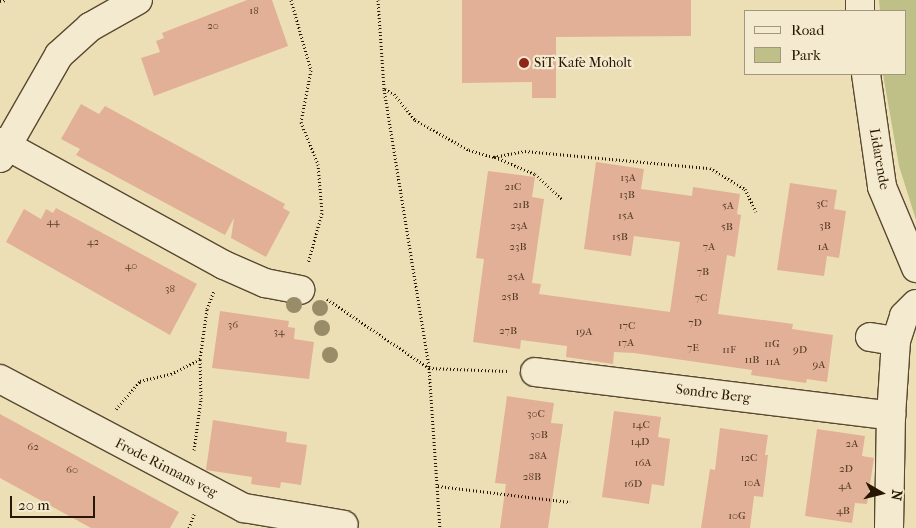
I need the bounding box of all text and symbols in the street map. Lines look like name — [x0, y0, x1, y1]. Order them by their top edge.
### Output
house number: 18 — [249, 4, 259, 18]
legend — [744, 10, 906, 75]
house number: 20 — [207, 19, 219, 33]
text: Road — [791, 21, 824, 39]
text: Park — [791, 46, 821, 64]
place label: SiT Kafe Moholt — [534, 55, 632, 71]
marker: SiT Kafe Moholt — [518, 57, 530, 69]
street label: Lidarende — [865, 127, 893, 191]
house number: 13A — [620, 171, 636, 185]
house number: 21C — [505, 180, 521, 194]
house number: 13B — [619, 188, 635, 202]
house number: 3C — [816, 197, 828, 211]
house number: 21B — [513, 198, 529, 212]
house number: 5A — [722, 199, 734, 213]
house number: 15A — [618, 209, 634, 223]
house number: 44 — [46, 215, 60, 229]
house number: 23A — [510, 219, 528, 233]
house number: 3B — [819, 219, 831, 233]
house number: 5B — [721, 220, 733, 234]
house number: 15B — [612, 230, 628, 244]
house number: 42 — [87, 235, 99, 249]
house number: 23B — [509, 240, 527, 254]
house number: 7A — [703, 240, 715, 254]
house number: 1A — [817, 240, 829, 254]
house number: 40 — [125, 259, 137, 273]
house number: 7B — [697, 265, 709, 279]
house number: 25A — [507, 270, 525, 284]
house number: 38 — [165, 282, 175, 296]
house number: 25B — [501, 290, 519, 304]
house number: 7C — [695, 291, 707, 305]
house number: 7D — [688, 316, 702, 330]
house number: 36 — [228, 318, 238, 332]
house number: 17C — [619, 319, 635, 333]
house number: 27B — [499, 324, 517, 338]
house number: 34 — [273, 325, 285, 339]
house number: 19A — [576, 325, 592, 339]
house number: 17A — [618, 336, 634, 350]
house number: 11G — [764, 337, 780, 351]
house number: 7E — [687, 341, 699, 355]
house number: 11F — [722, 343, 736, 357]
house number: 9D — [793, 343, 807, 357]
house number: 11B — [744, 353, 760, 367]
house number: 11A — [766, 355, 780, 369]
house number: 9A — [813, 358, 825, 372]
street label: Søndre Berg — [675, 381, 751, 407]
house number: 30C — [527, 407, 545, 421]
house number: 14C — [632, 418, 650, 432]
house number: 30B — [530, 428, 548, 442]
street label: Frode Rinnans veg — [112, 435, 220, 501]
house number: 14D — [631, 435, 649, 449]
house number: 2A — [846, 437, 858, 451]
house number: 62 — [27, 440, 39, 454]
house number: 28A — [529, 449, 547, 463]
house number: 12C — [741, 451, 757, 465]
house number: 16A — [635, 456, 651, 470]
house number: 2D — [839, 462, 853, 476]
house number: 60 — [66, 463, 78, 477]
north arrow — [856, 468, 906, 518]
house number: 28B — [523, 470, 541, 484]
house number: 10A — [743, 476, 761, 490]
house number: 16D — [624, 477, 642, 491]
house number: 4A — [838, 479, 852, 493]
scale bar — [12, 486, 98, 518]
text: N — [887, 489, 906, 502]
text: 20 m — [18, 496, 50, 514]
house number: 4B — [836, 504, 850, 518]
house number: 10G — [728, 509, 746, 523]

